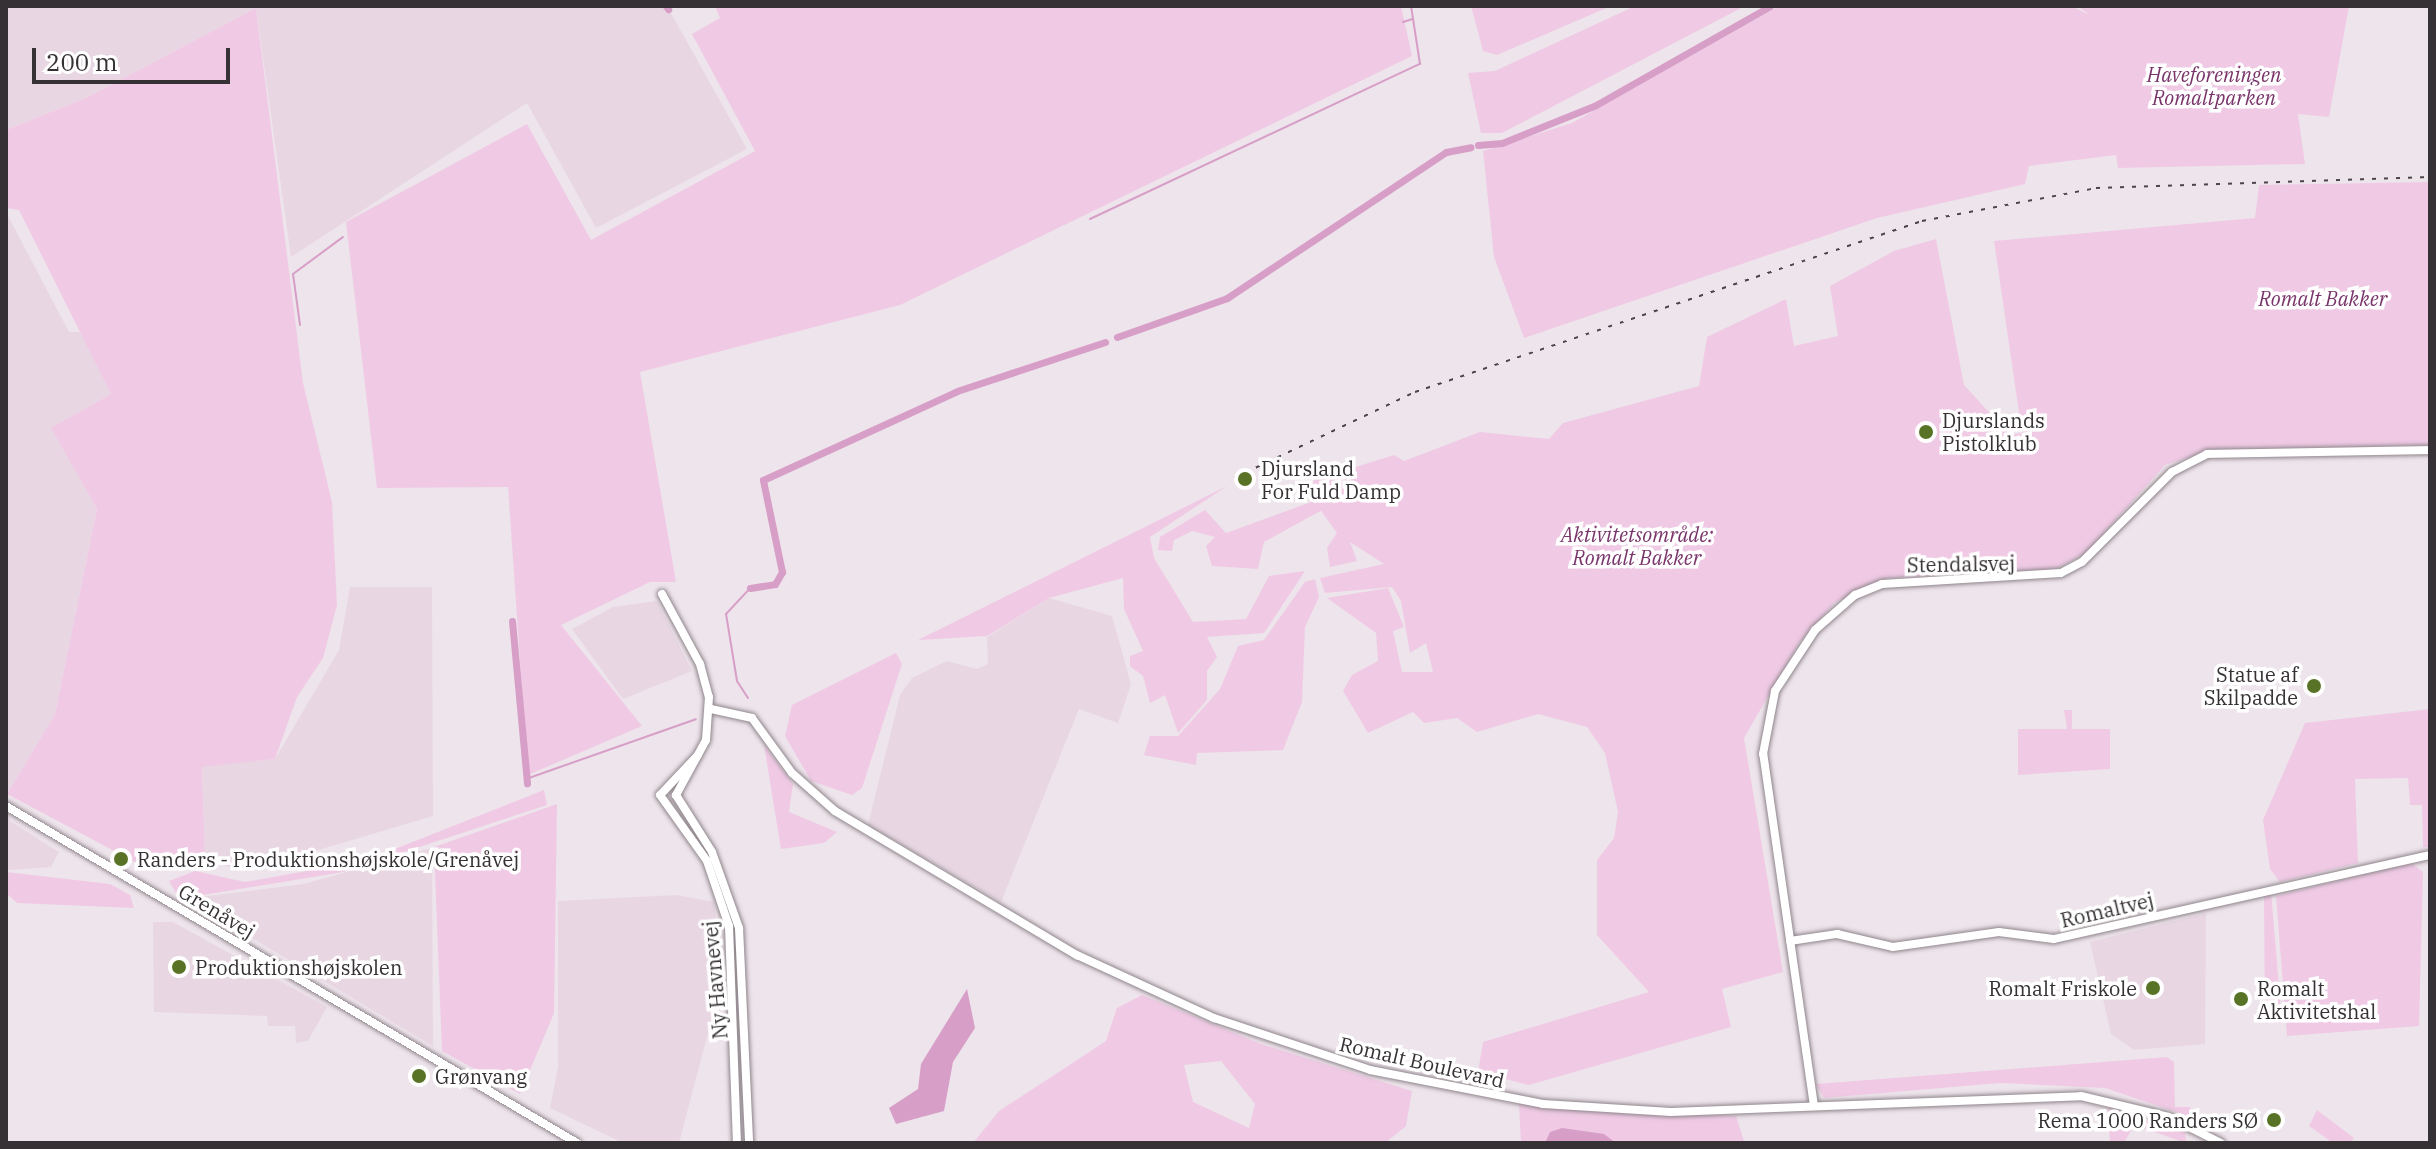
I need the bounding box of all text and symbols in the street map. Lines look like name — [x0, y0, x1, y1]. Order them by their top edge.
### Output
scale bar — [36, 32, 234, 82]
text: 200 m — [46, 46, 118, 78]
park label: Haveforeningen Romaltparken — [2147, 62, 2281, 109]
park label: Romalt Bakker — [2259, 286, 2387, 310]
place label: Djurslands Pistolklub — [1942, 408, 2045, 455]
marker: Djurslands Pistolklub — [1917, 423, 1935, 441]
place label: Djursland For Fuld Damp — [1261, 456, 1401, 503]
marker: Djursland For Fuld Damp — [1236, 470, 1254, 488]
park label: Aktivitetsområde: Romalt Bakker — [1561, 522, 1713, 569]
street label: Stendalsvej — [1907, 551, 2015, 577]
place label: Statue af Skilpadde — [2204, 662, 2298, 709]
marker: Statue af Skilpadde — [2305, 677, 2323, 695]
place label: Randers - Produktionshøjskole/Grenåvej — [137, 847, 519, 871]
marker: Randers - Produktionshøjskole/Grenåvej — [112, 850, 130, 868]
street label: Grenåvej — [175, 879, 259, 943]
street label: Romaltvej — [2058, 888, 2156, 932]
street label: Ny Havnevej — [698, 920, 732, 1040]
place label: Produktionshøjskolen — [195, 955, 403, 979]
marker: Produktionshøjskolen — [170, 958, 188, 976]
place label: Romalt Friskole — [1989, 976, 2137, 1000]
place label: Romalt Aktivitetshal — [2257, 976, 2376, 1023]
marker: Romalt Friskole — [2144, 979, 2162, 997]
marker: Romalt Aktivitetshal — [2232, 990, 2250, 1008]
street label: Romalt Boulevard — [1337, 1031, 1507, 1093]
place label: Grønvang — [435, 1064, 527, 1088]
marker: Grønvang — [410, 1067, 428, 1085]
place label: Rema 1000 Randers SØ — [2038, 1108, 2258, 1132]
marker: Rema 1000 Randers SØ — [2265, 1111, 2283, 1129]

